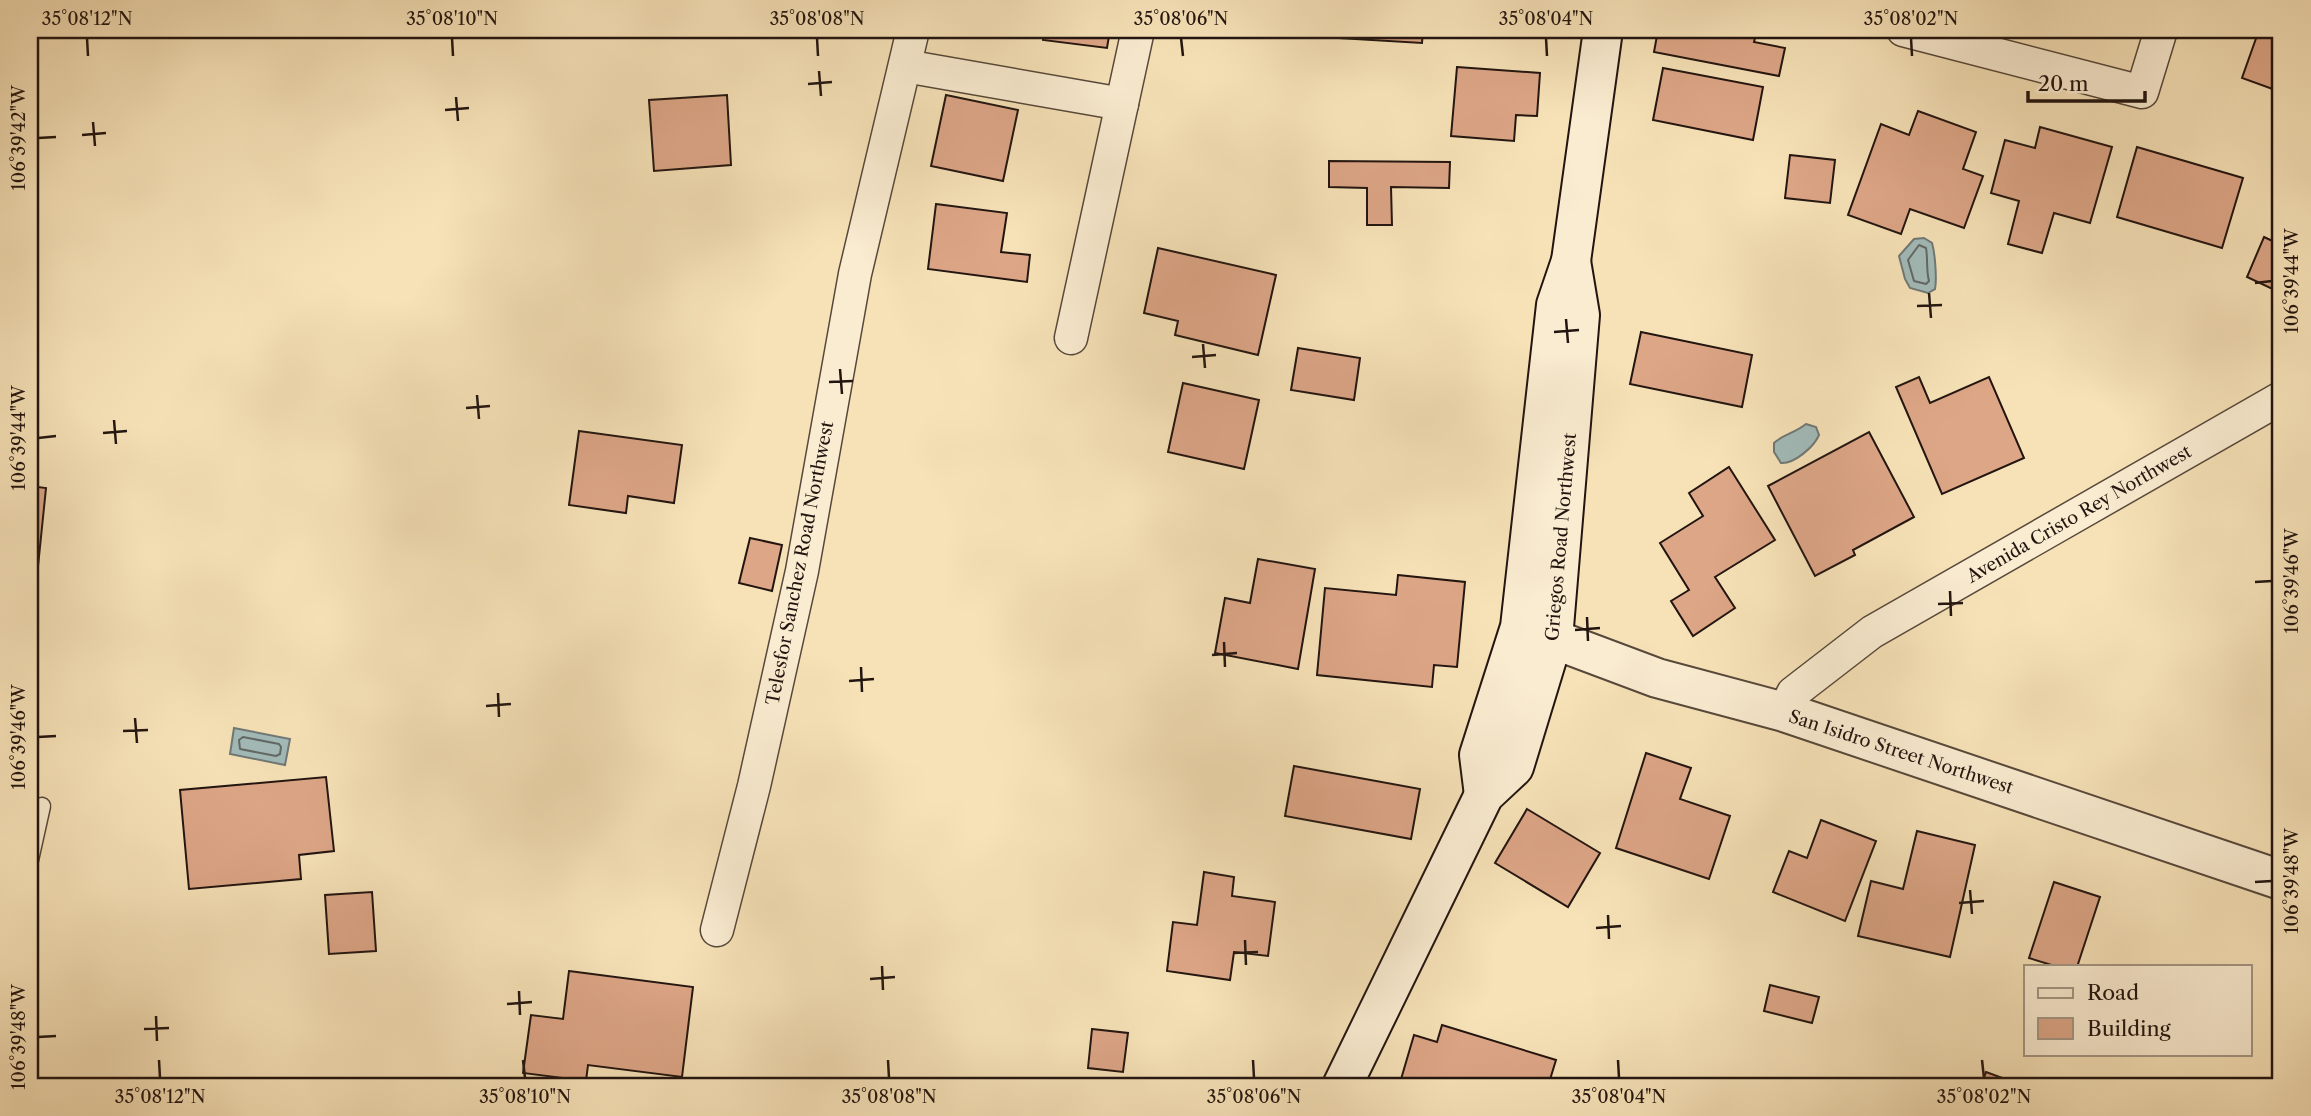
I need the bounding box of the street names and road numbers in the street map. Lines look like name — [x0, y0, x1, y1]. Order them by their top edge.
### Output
street label: Telesfor Sanchez Road Northwest — [762, 419, 838, 707]
street label: Griegos Road Northwest — [1541, 431, 1581, 642]
street label: Avenida Cristo Rey Northwest — [1962, 440, 2196, 588]
street label: San Isidro Street Northwest — [1786, 705, 2017, 799]

